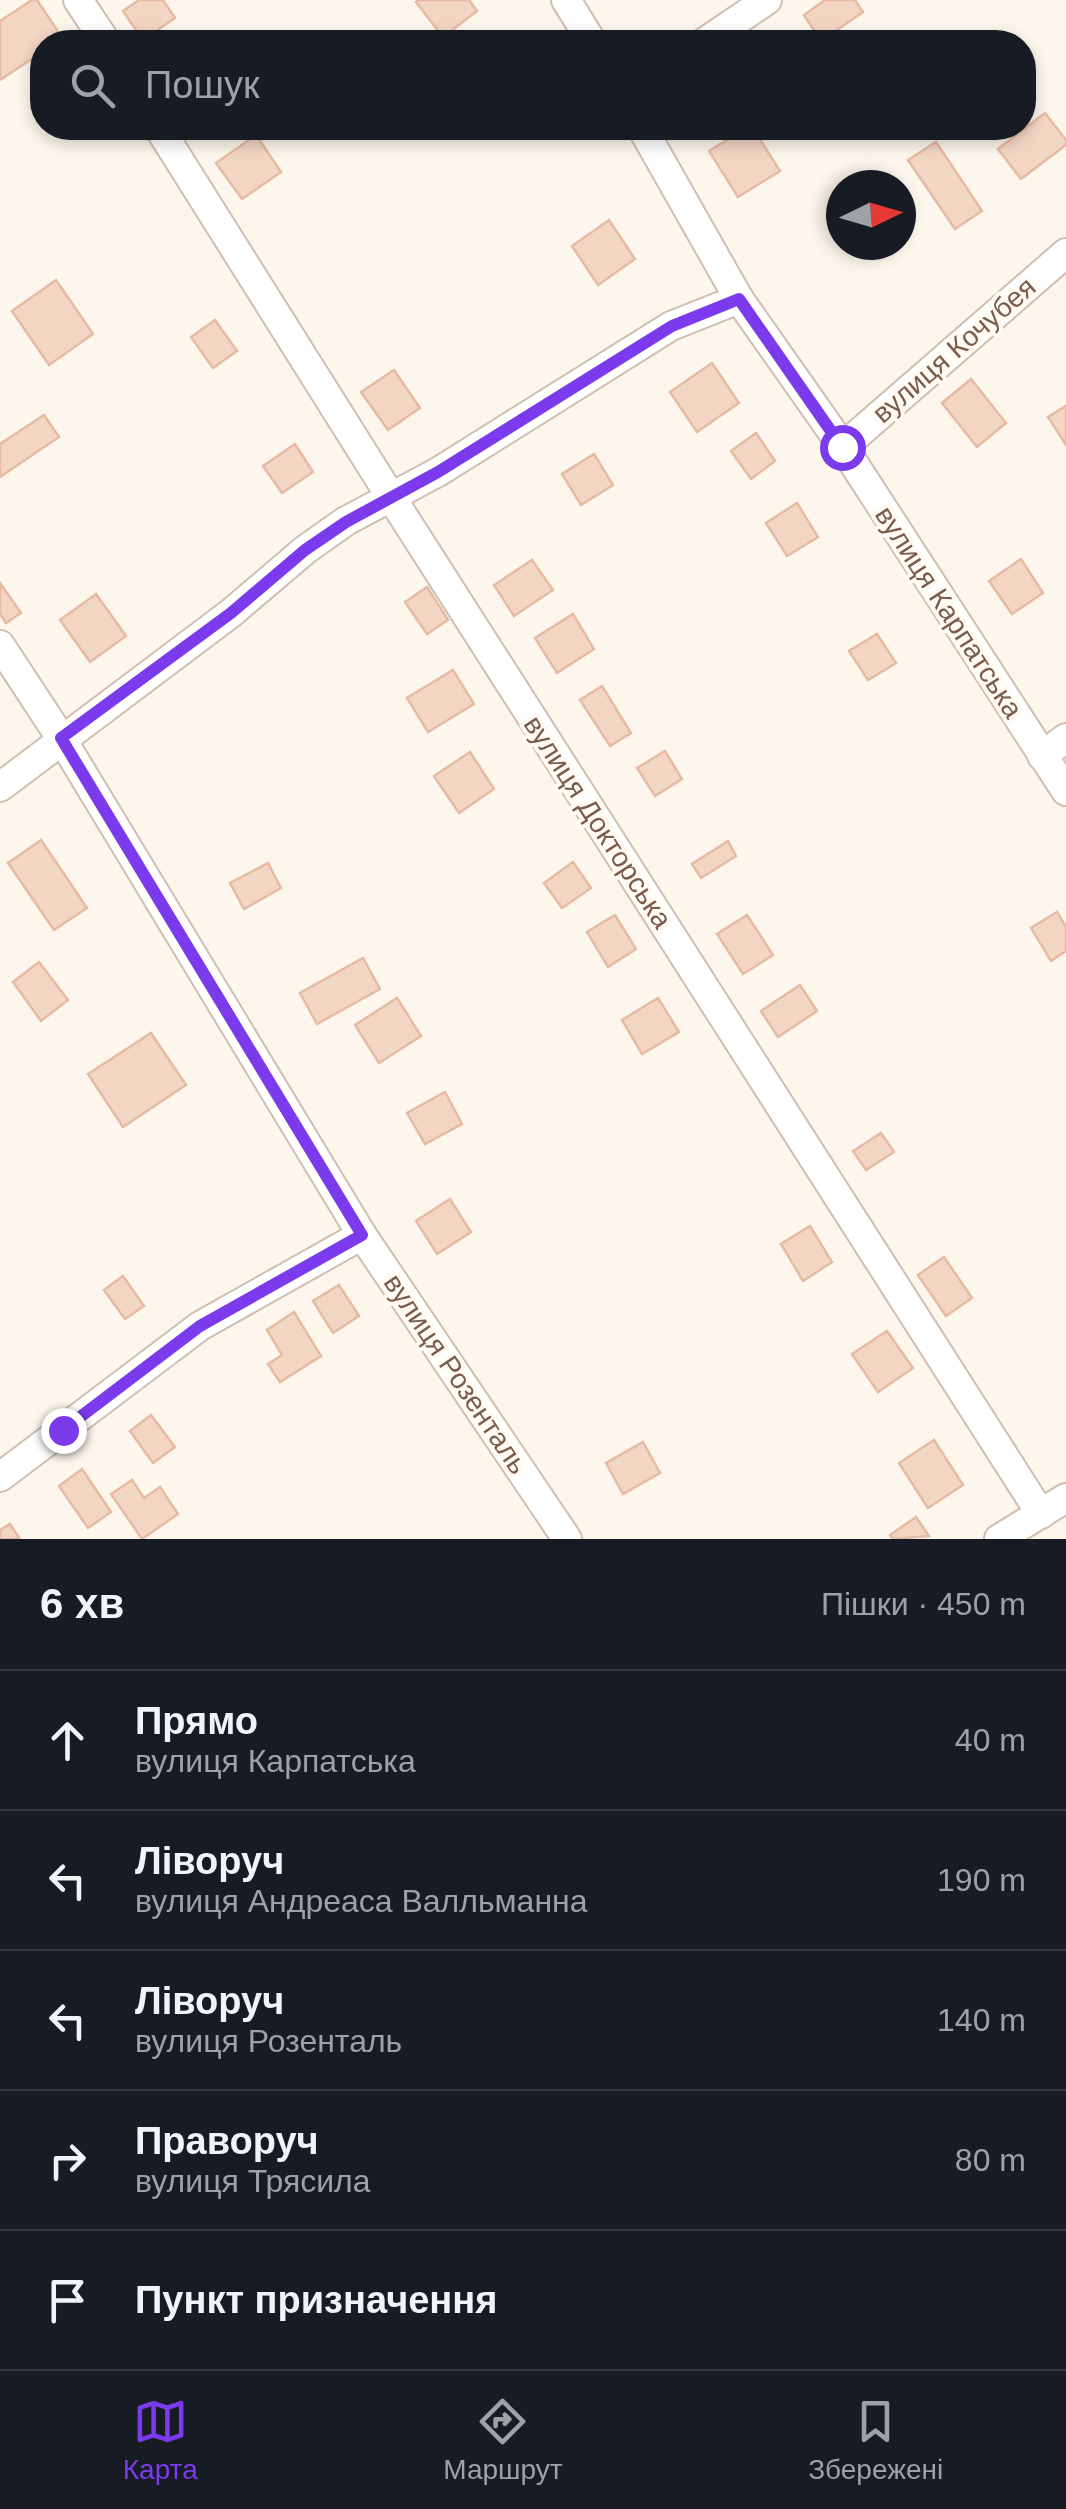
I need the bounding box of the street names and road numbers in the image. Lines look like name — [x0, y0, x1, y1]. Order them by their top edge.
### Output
street label: вулиця Кочубея — [866, 271, 1042, 429]
street label: вулиця Карпатська — [869, 501, 1029, 724]
street label: вулиця Докторська — [518, 710, 678, 934]
street label: вулиця Розенталь — [378, 1268, 534, 1480]

